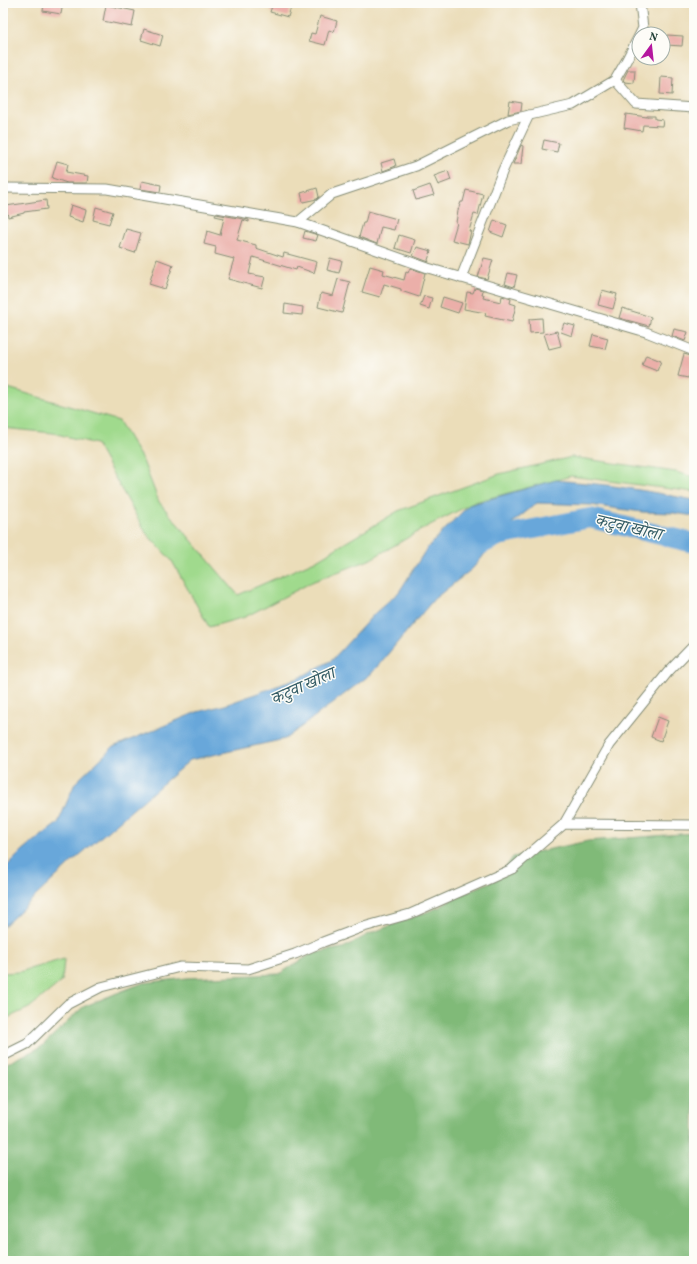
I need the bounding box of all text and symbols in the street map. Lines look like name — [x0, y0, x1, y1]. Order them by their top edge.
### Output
north arrow — [631, 26, 671, 66]
text: N — [647, 30, 659, 46]
water label: कटुवा खोला — [592, 509, 667, 548]
water label: कटुवा खोला — [267, 661, 342, 711]

